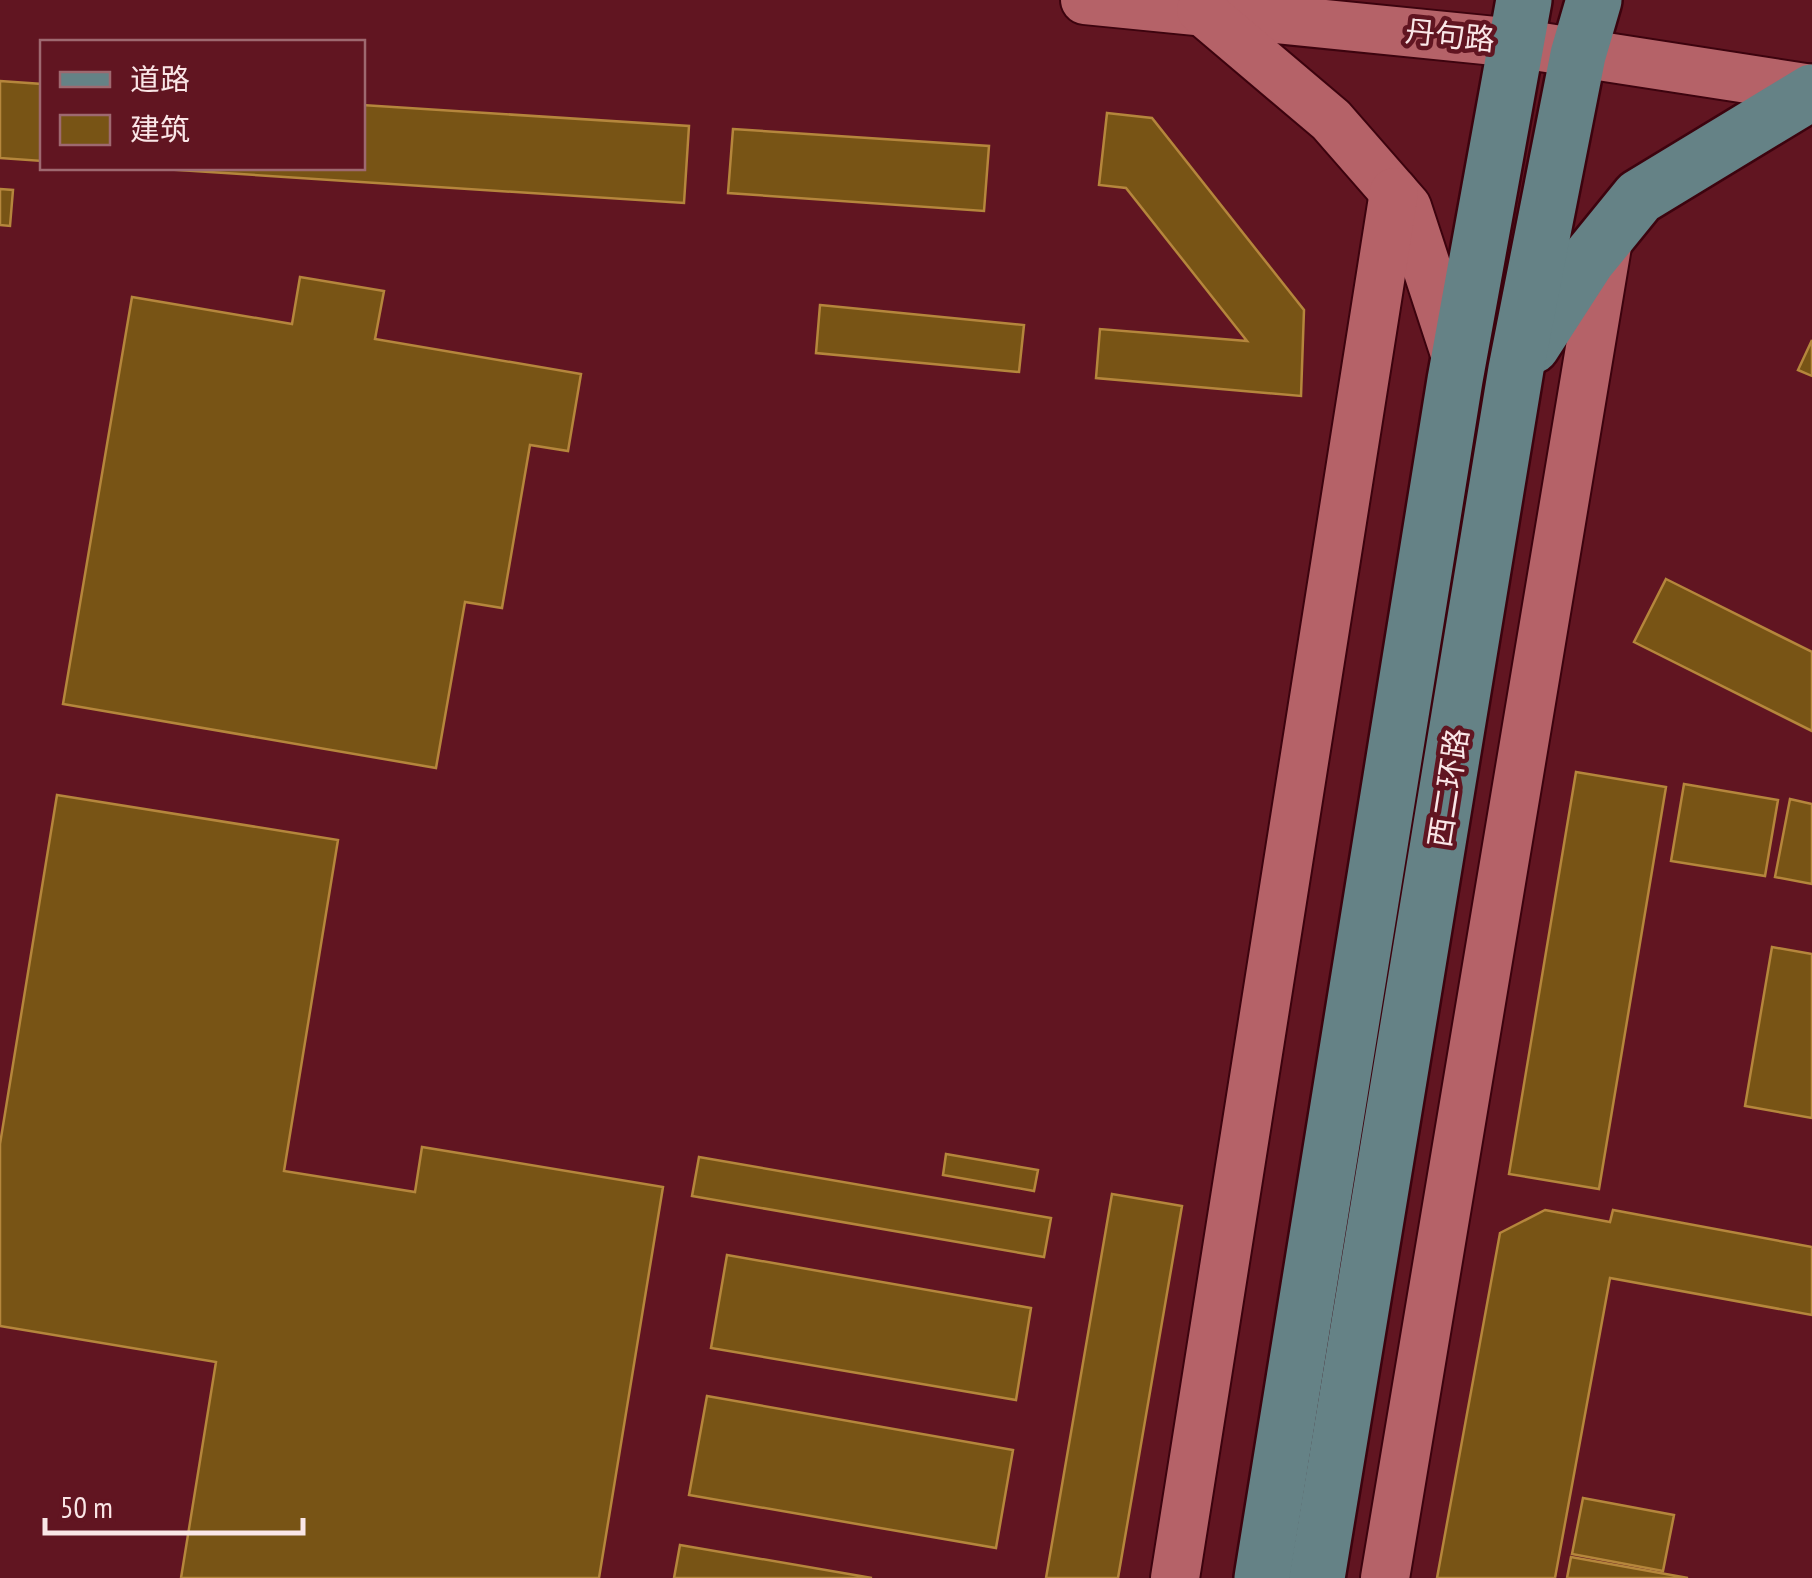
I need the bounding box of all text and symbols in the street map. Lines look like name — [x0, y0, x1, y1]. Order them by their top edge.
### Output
street label: 丹句路 — [1403, 10, 1497, 59]
legend — [40, 40, 365, 170]
text: 道路 — [130, 59, 190, 98]
text: 建筑 — [130, 109, 190, 148]
street label: 西二环路 — [1419, 725, 1476, 850]
scale bar — [45, 1473, 302, 1535]
text: 50 m — [60, 1487, 113, 1526]

